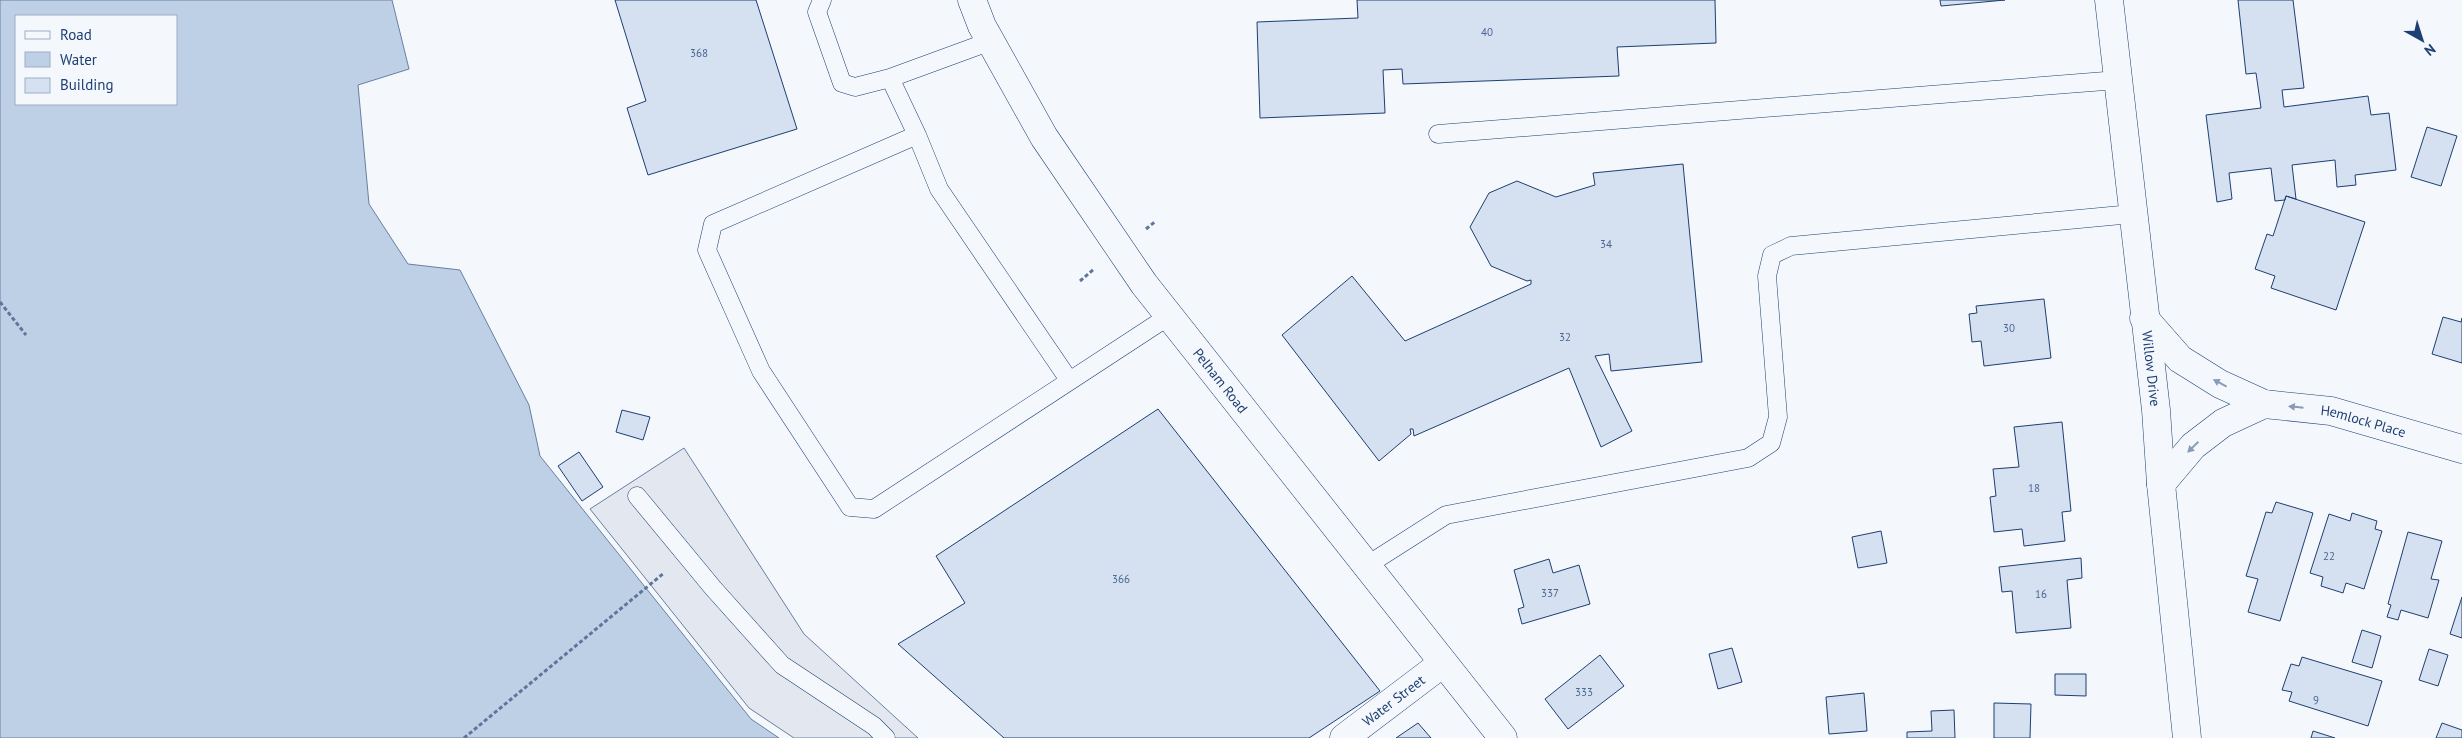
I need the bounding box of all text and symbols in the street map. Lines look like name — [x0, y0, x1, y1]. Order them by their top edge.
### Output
legend — [15, 15, 178, 105]
north arrow — [2397, 15, 2447, 65]
text: Road — [60, 25, 92, 44]
house number: 40 — [1481, 25, 1493, 39]
text: N — [2421, 40, 2439, 60]
house number: 368 — [690, 46, 708, 60]
text: Water — [60, 50, 97, 69]
text: Building — [60, 75, 114, 94]
house number: 34 — [1600, 237, 1612, 251]
house number: 30 — [2003, 321, 2015, 335]
house number: 32 — [1559, 330, 1571, 344]
street label: Willow Drive — [2138, 330, 2165, 407]
street label: Pelham Road — [1189, 344, 1252, 417]
one-way arrow — [2212, 379, 2227, 387]
street label: Hemlock Place — [2320, 401, 2408, 441]
one-way arrow — [2288, 403, 2304, 411]
one-way arrow — [2187, 441, 2199, 453]
house number: 18 — [2028, 481, 2040, 495]
house number: 22 — [2323, 549, 2335, 563]
house number: 366 — [1112, 572, 1130, 586]
house number: 337 — [1541, 586, 1559, 600]
house number: 16 — [2035, 587, 2047, 601]
street label: Water Street — [1358, 671, 1429, 730]
house number: 333 — [1575, 685, 1593, 699]
house number: 9 — [2313, 693, 2319, 707]

